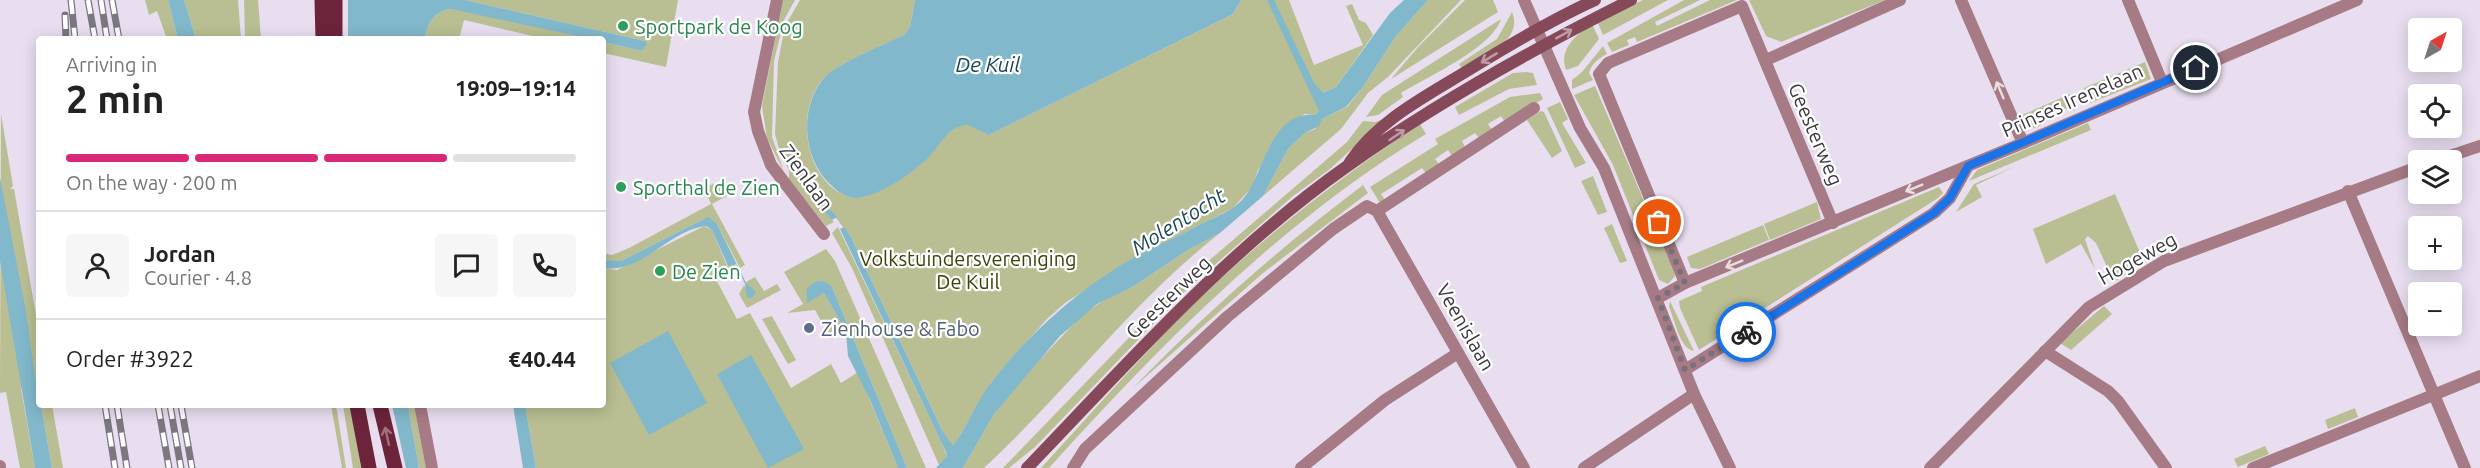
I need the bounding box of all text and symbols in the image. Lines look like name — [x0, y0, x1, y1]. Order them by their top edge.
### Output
place label: Sportpark de Koog — [635, 15, 803, 38]
north arrow — [2408, 18, 2462, 72]
map controls — [2408, 18, 2462, 336]
marker: Sportpark de Koog — [616, 19, 630, 33]
one-way arrow — [1555, 28, 1572, 40]
pin — [2170, 42, 2221, 93]
icon: home — [2179, 51, 2212, 84]
water label: De Kuil — [956, 52, 1021, 76]
one-way arrow — [1481, 52, 1498, 64]
text: Arriving in — [66, 53, 157, 76]
street label: Prinses Irenelaan — [1998, 59, 2146, 141]
text: 19:09–19:14 — [455, 75, 576, 100]
text: 2 min — [66, 77, 165, 120]
street label: Geesterweg — [1784, 79, 1848, 189]
one-way arrow — [1994, 81, 2005, 99]
button: locate — [2408, 84, 2462, 138]
one-way arrow — [1388, 129, 1405, 141]
street label: Zienlaan — [775, 139, 839, 215]
button: layers — [2408, 150, 2462, 204]
text: On the way · 200 m — [66, 171, 238, 194]
place label: Sporthal de Zien — [633, 176, 780, 199]
marker: Sporthal de Zien — [614, 180, 628, 194]
water label: Molentocht — [1127, 182, 1230, 259]
one-way arrow — [1905, 183, 1924, 194]
pin — [1633, 196, 1684, 247]
icon: bag — [1642, 205, 1675, 238]
button: + — [2408, 216, 2462, 270]
street label: Hogeweg — [2094, 227, 2180, 289]
button: person — [66, 234, 129, 297]
button: chat — [435, 234, 498, 297]
button: phone — [513, 234, 576, 297]
text: Jordan — [144, 241, 216, 266]
park label: Volkstuindersvereniging De Kuil — [859, 247, 1077, 293]
street label: Geesterweg — [1121, 251, 1215, 343]
one-way arrow — [1725, 259, 1744, 270]
place label: De Zien — [672, 260, 741, 283]
marker: De Zien — [653, 264, 667, 278]
text: Courier · 4.8 — [144, 266, 252, 289]
street label: Veenislaan — [1432, 280, 1500, 374]
button: − — [2408, 282, 2462, 336]
courier — [1716, 302, 1776, 362]
icon: bike — [1730, 316, 1763, 349]
place label: Zienhouse & Fabo — [821, 317, 980, 340]
marker: Zienhouse & Fabo — [802, 321, 816, 335]
text: Order #3922 — [66, 346, 194, 371]
text: €40.44 — [509, 346, 576, 371]
one-way arrow — [381, 427, 393, 446]

